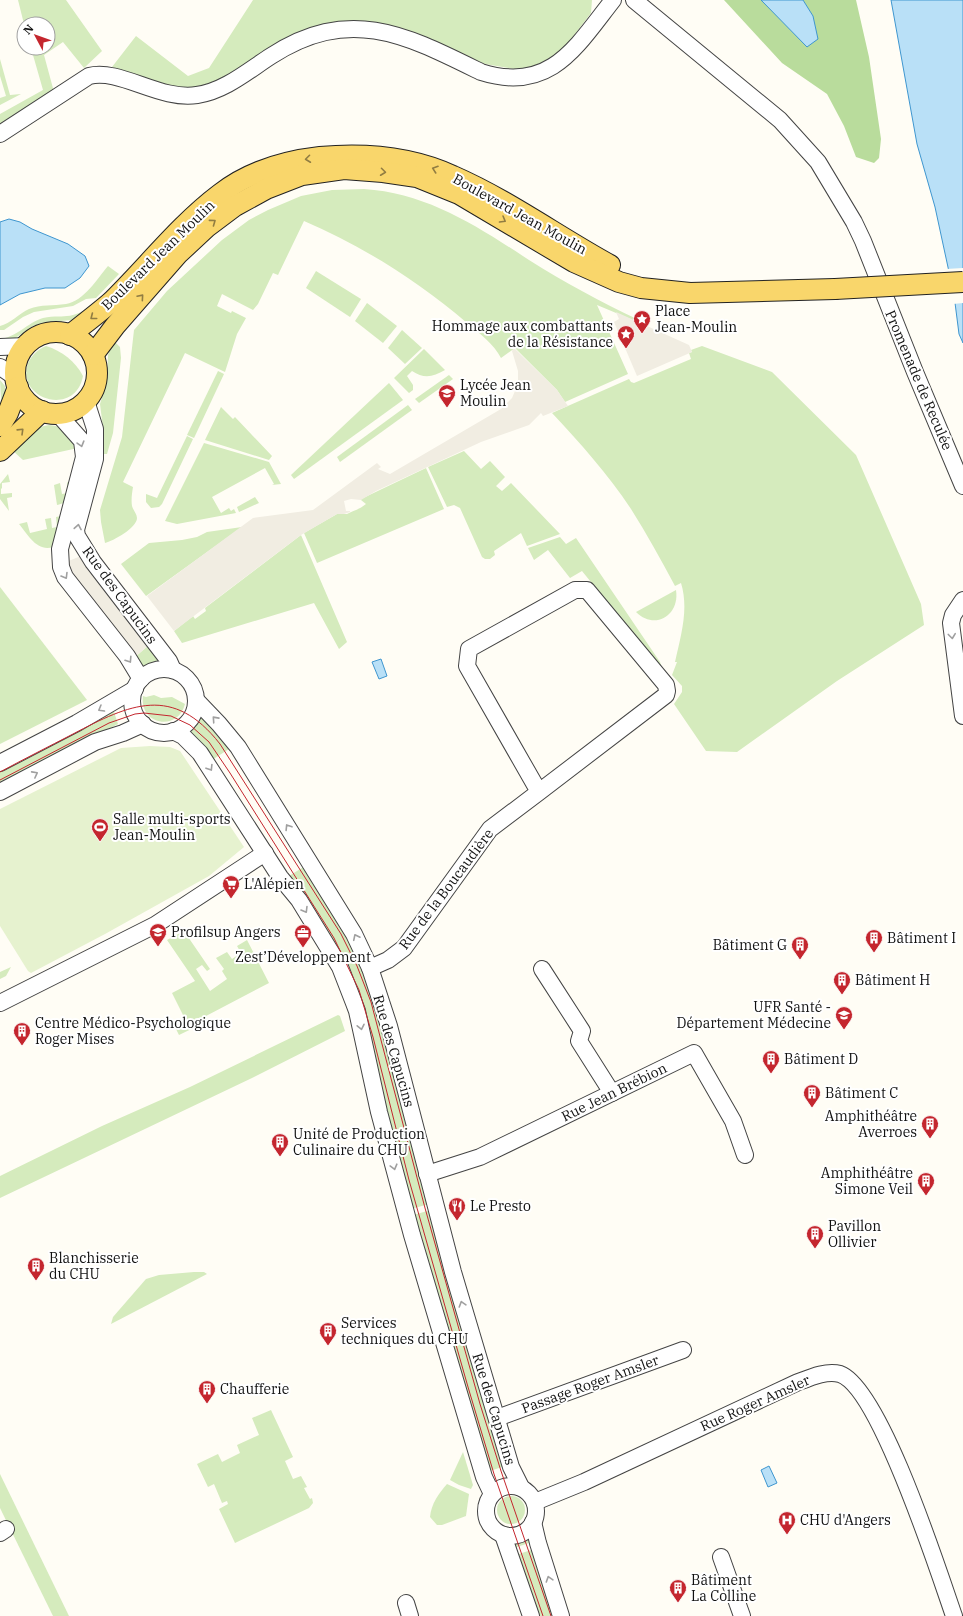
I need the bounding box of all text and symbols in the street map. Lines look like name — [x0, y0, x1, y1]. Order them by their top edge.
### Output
north arrow — [16, 16, 56, 56]
text: N — [20, 21, 37, 37]
one-way arrow — [305, 154, 311, 163]
one-way arrow — [431, 166, 438, 174]
one-way arrow — [380, 167, 386, 176]
street label: Boulevard Jean Moulin — [450, 170, 590, 258]
street label: Boulevard Jean Moulin — [98, 196, 218, 314]
one-way arrow — [499, 215, 506, 222]
one-way arrow — [209, 219, 216, 227]
one-way arrow — [136, 294, 143, 301]
place label: Place Jean-Moulin — [655, 302, 737, 336]
street label: Promenade de Reculée — [881, 307, 957, 453]
place icon: Place Jean-Moulin — [632, 309, 652, 334]
one-way arrow — [90, 313, 97, 320]
place label: Hommage aux combattants de la Résistance — [432, 317, 613, 351]
place icon: Hommage aux combattants de la Résistance — [616, 324, 636, 349]
place label: Lycée Jean Moulin — [460, 376, 531, 410]
school or university icon: Lycée Jean Moulin — [437, 383, 457, 408]
one-way arrow — [16, 429, 24, 436]
one-way arrow — [76, 441, 85, 448]
one-way arrow — [73, 524, 82, 531]
street label: Rue des Capucins — [79, 543, 161, 647]
one-way arrow — [61, 572, 68, 579]
one-way arrow — [947, 633, 956, 639]
one-way arrow — [124, 656, 131, 663]
one-way arrow — [98, 704, 105, 711]
one-way arrow — [213, 716, 220, 724]
one-way arrow — [205, 764, 212, 771]
one-way arrow — [30, 771, 38, 778]
place label: Salle multi-sports Jean-Moulin — [113, 810, 231, 844]
sports icon: Salle multi-sports Jean-Moulin — [90, 817, 110, 842]
one-way arrow — [285, 824, 292, 831]
street label: Rue de la Boucaudière — [395, 825, 497, 953]
supermarket icon: L'Alépien — [221, 874, 241, 899]
place label: L'Alépien — [244, 875, 304, 893]
one-way arrow — [301, 906, 308, 913]
school or university icon: Profilsup Angers — [148, 922, 168, 947]
place label: Profilsup Angers — [171, 923, 281, 941]
office icon: Zest’Développement — [293, 923, 313, 948]
building icon: Bâtiment I — [864, 928, 884, 953]
place label: Bâtiment I — [887, 929, 956, 947]
one-way arrow — [353, 934, 361, 942]
building icon: Bâtiment G — [790, 935, 810, 960]
place label: Bâtiment G — [713, 936, 787, 954]
place label: Zest’Développement — [235, 948, 371, 966]
building icon: Bâtiment H — [832, 970, 852, 995]
place label: Bâtiment H — [855, 971, 930, 989]
street label: Rue des Capucins — [369, 993, 419, 1109]
place label: UFR Santé - Département Médecine — [677, 998, 831, 1032]
school or university icon: UFR Santé - Département Médecine — [834, 1005, 854, 1030]
place label: Centre Médico-Psychologique Roger Mises — [35, 1014, 231, 1048]
building icon: Centre Médico-Psychologique Roger Mises — [12, 1021, 32, 1046]
one-way arrow — [356, 1024, 364, 1030]
building icon: Bâtiment D — [761, 1049, 781, 1074]
place label: Bâtiment D — [784, 1050, 858, 1068]
street label: Rue Jean Brébion — [558, 1059, 670, 1125]
building icon: Bâtiment C — [802, 1083, 822, 1108]
place label: Bâtiment C — [825, 1084, 898, 1102]
place label: Amphithéâtre Averroes — [825, 1107, 917, 1141]
building icon: Amphithéâtre Averroes — [920, 1114, 940, 1139]
place label: Unité de Production Culinaire du CHU — [293, 1125, 425, 1159]
building icon: Unité de Production Culinaire du CHU — [270, 1132, 290, 1157]
one-way arrow — [389, 1164, 397, 1170]
place label: Amphithéâtre Simone Veil — [821, 1164, 913, 1198]
building icon: Amphithéâtre Simone Veil — [916, 1171, 936, 1196]
restaurant icon: Le Presto — [447, 1196, 467, 1221]
place label: Le Presto — [470, 1197, 531, 1215]
place label: Pavillon Ollivier — [828, 1217, 881, 1251]
building icon: Pavillon Ollivier — [805, 1224, 825, 1249]
place label: Blanchisserie du CHU — [49, 1249, 139, 1283]
building icon: Blanchisserie du CHU — [26, 1256, 46, 1281]
one-way arrow — [458, 1300, 467, 1307]
place label: Services techniques du CHU — [341, 1314, 468, 1348]
building icon: Services techniques du CHU — [318, 1321, 338, 1346]
street label: Passage Roger Amsler — [519, 1350, 662, 1417]
street label: Rue des Capucins — [468, 1351, 520, 1467]
street label: Rue Roger Amsler — [697, 1370, 813, 1435]
building icon: Chaufferie — [197, 1379, 217, 1404]
place label: Chaufferie — [220, 1380, 289, 1398]
hospital icon: CHU d'Angers — [777, 1510, 797, 1535]
place label: CHU d'Angers — [800, 1511, 891, 1529]
place label: Bâtiment La Colline — [691, 1571, 756, 1605]
one-way arrow — [546, 1576, 554, 1583]
building icon: Bâtiment La Colline — [668, 1578, 688, 1603]

